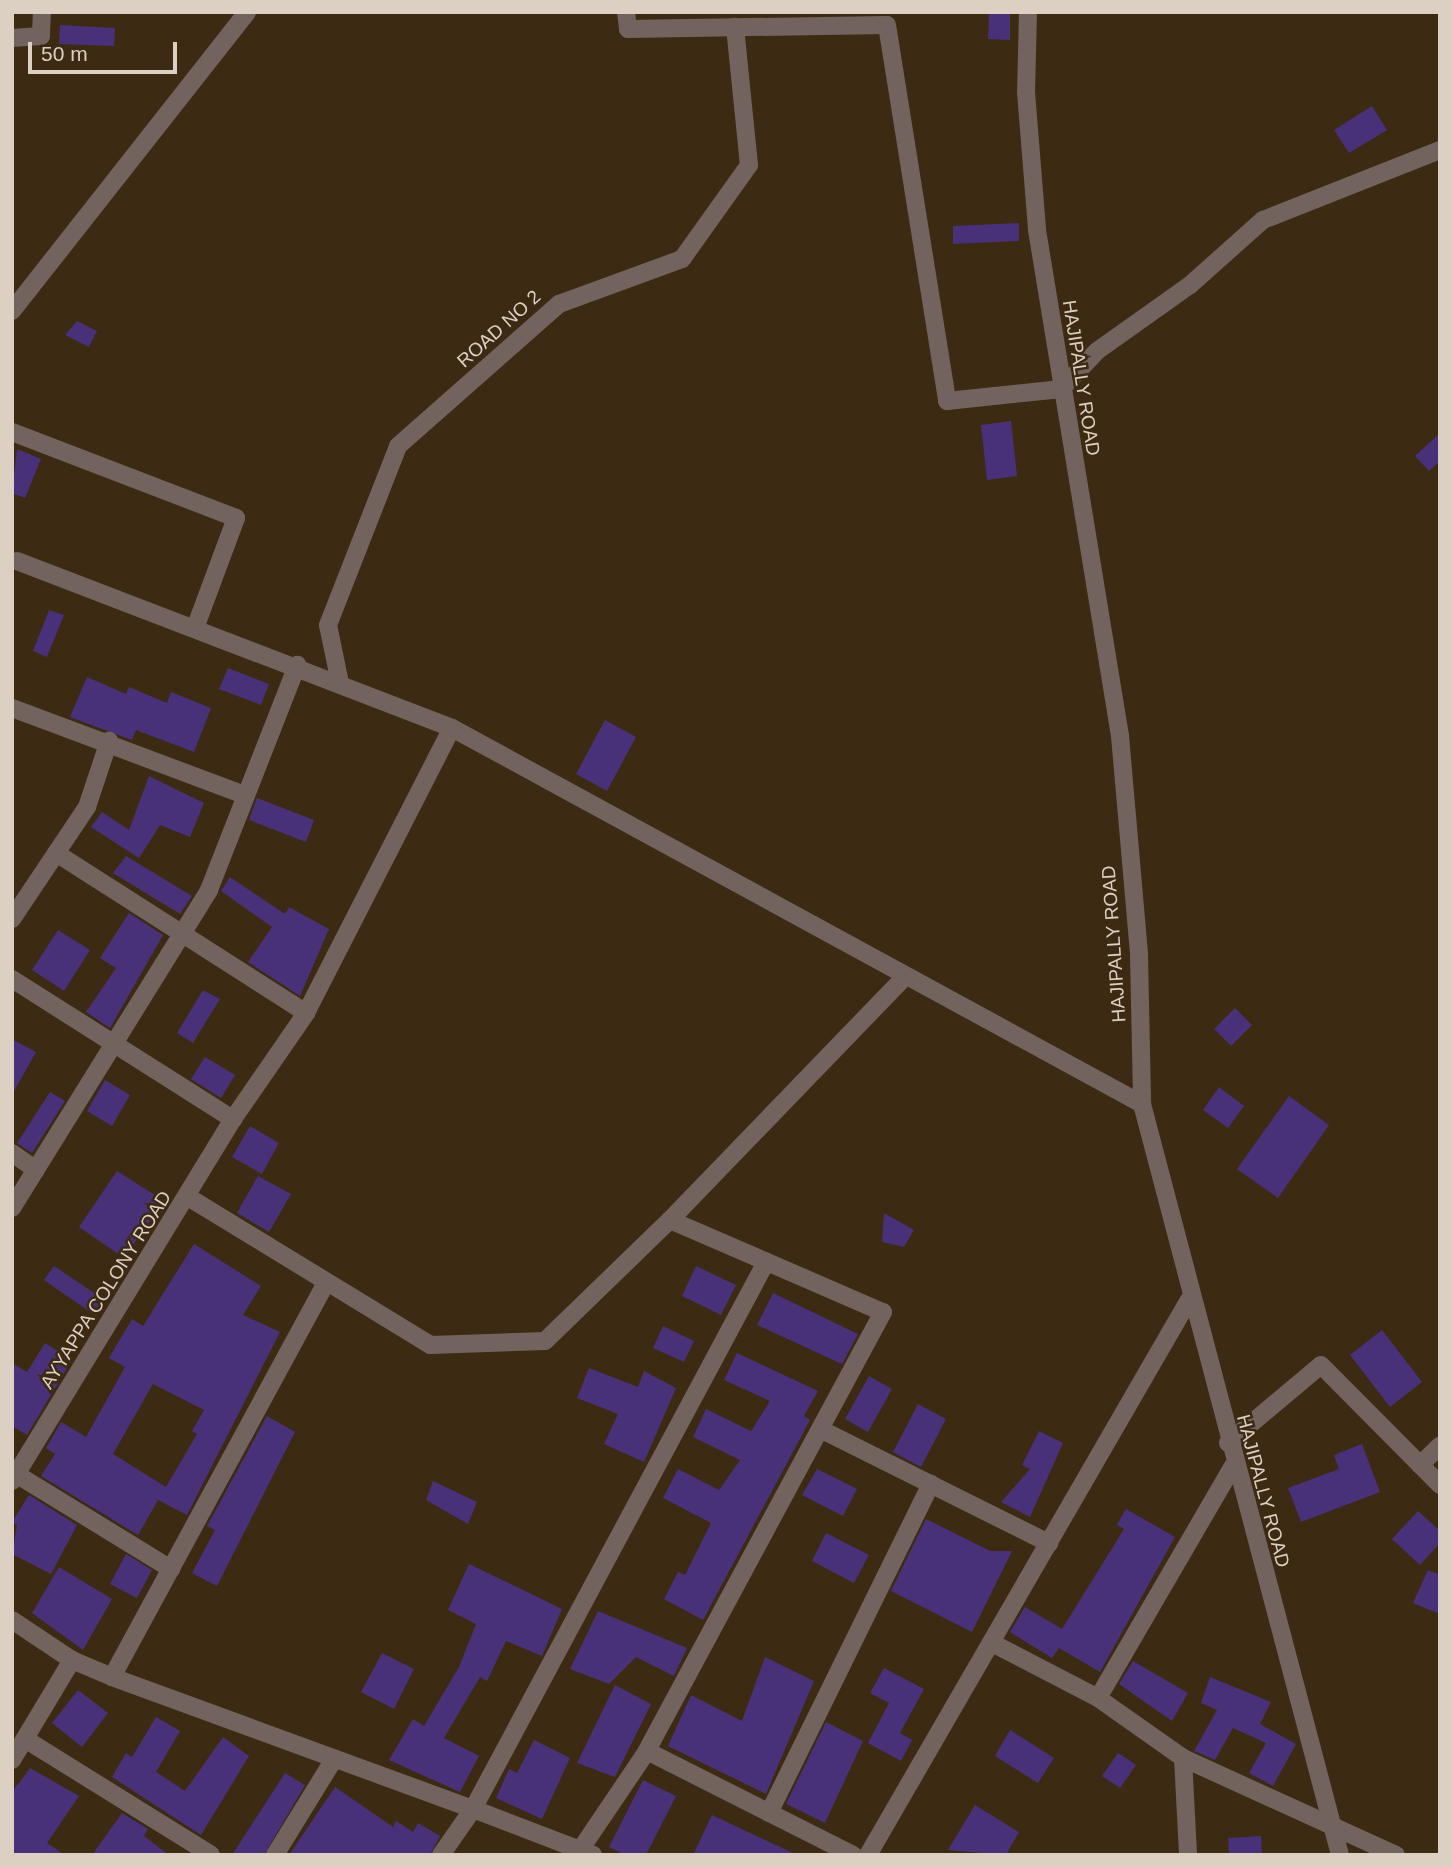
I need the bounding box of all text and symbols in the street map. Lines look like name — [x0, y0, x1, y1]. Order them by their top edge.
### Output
scale bar — [32, 28, 180, 72]
text: 50 m — [41, 42, 88, 65]
street label: ROAD NO 2 — [453, 286, 545, 372]
street label: HAJIPALLY ROAD — [1057, 298, 1105, 458]
street label: HAJIPALLY ROAD — [1097, 865, 1131, 1023]
street label: AYYAPPA COLONY ROAD — [35, 1186, 177, 1394]
street label: HAJIPALLY ROAD — [1232, 1412, 1294, 1570]

